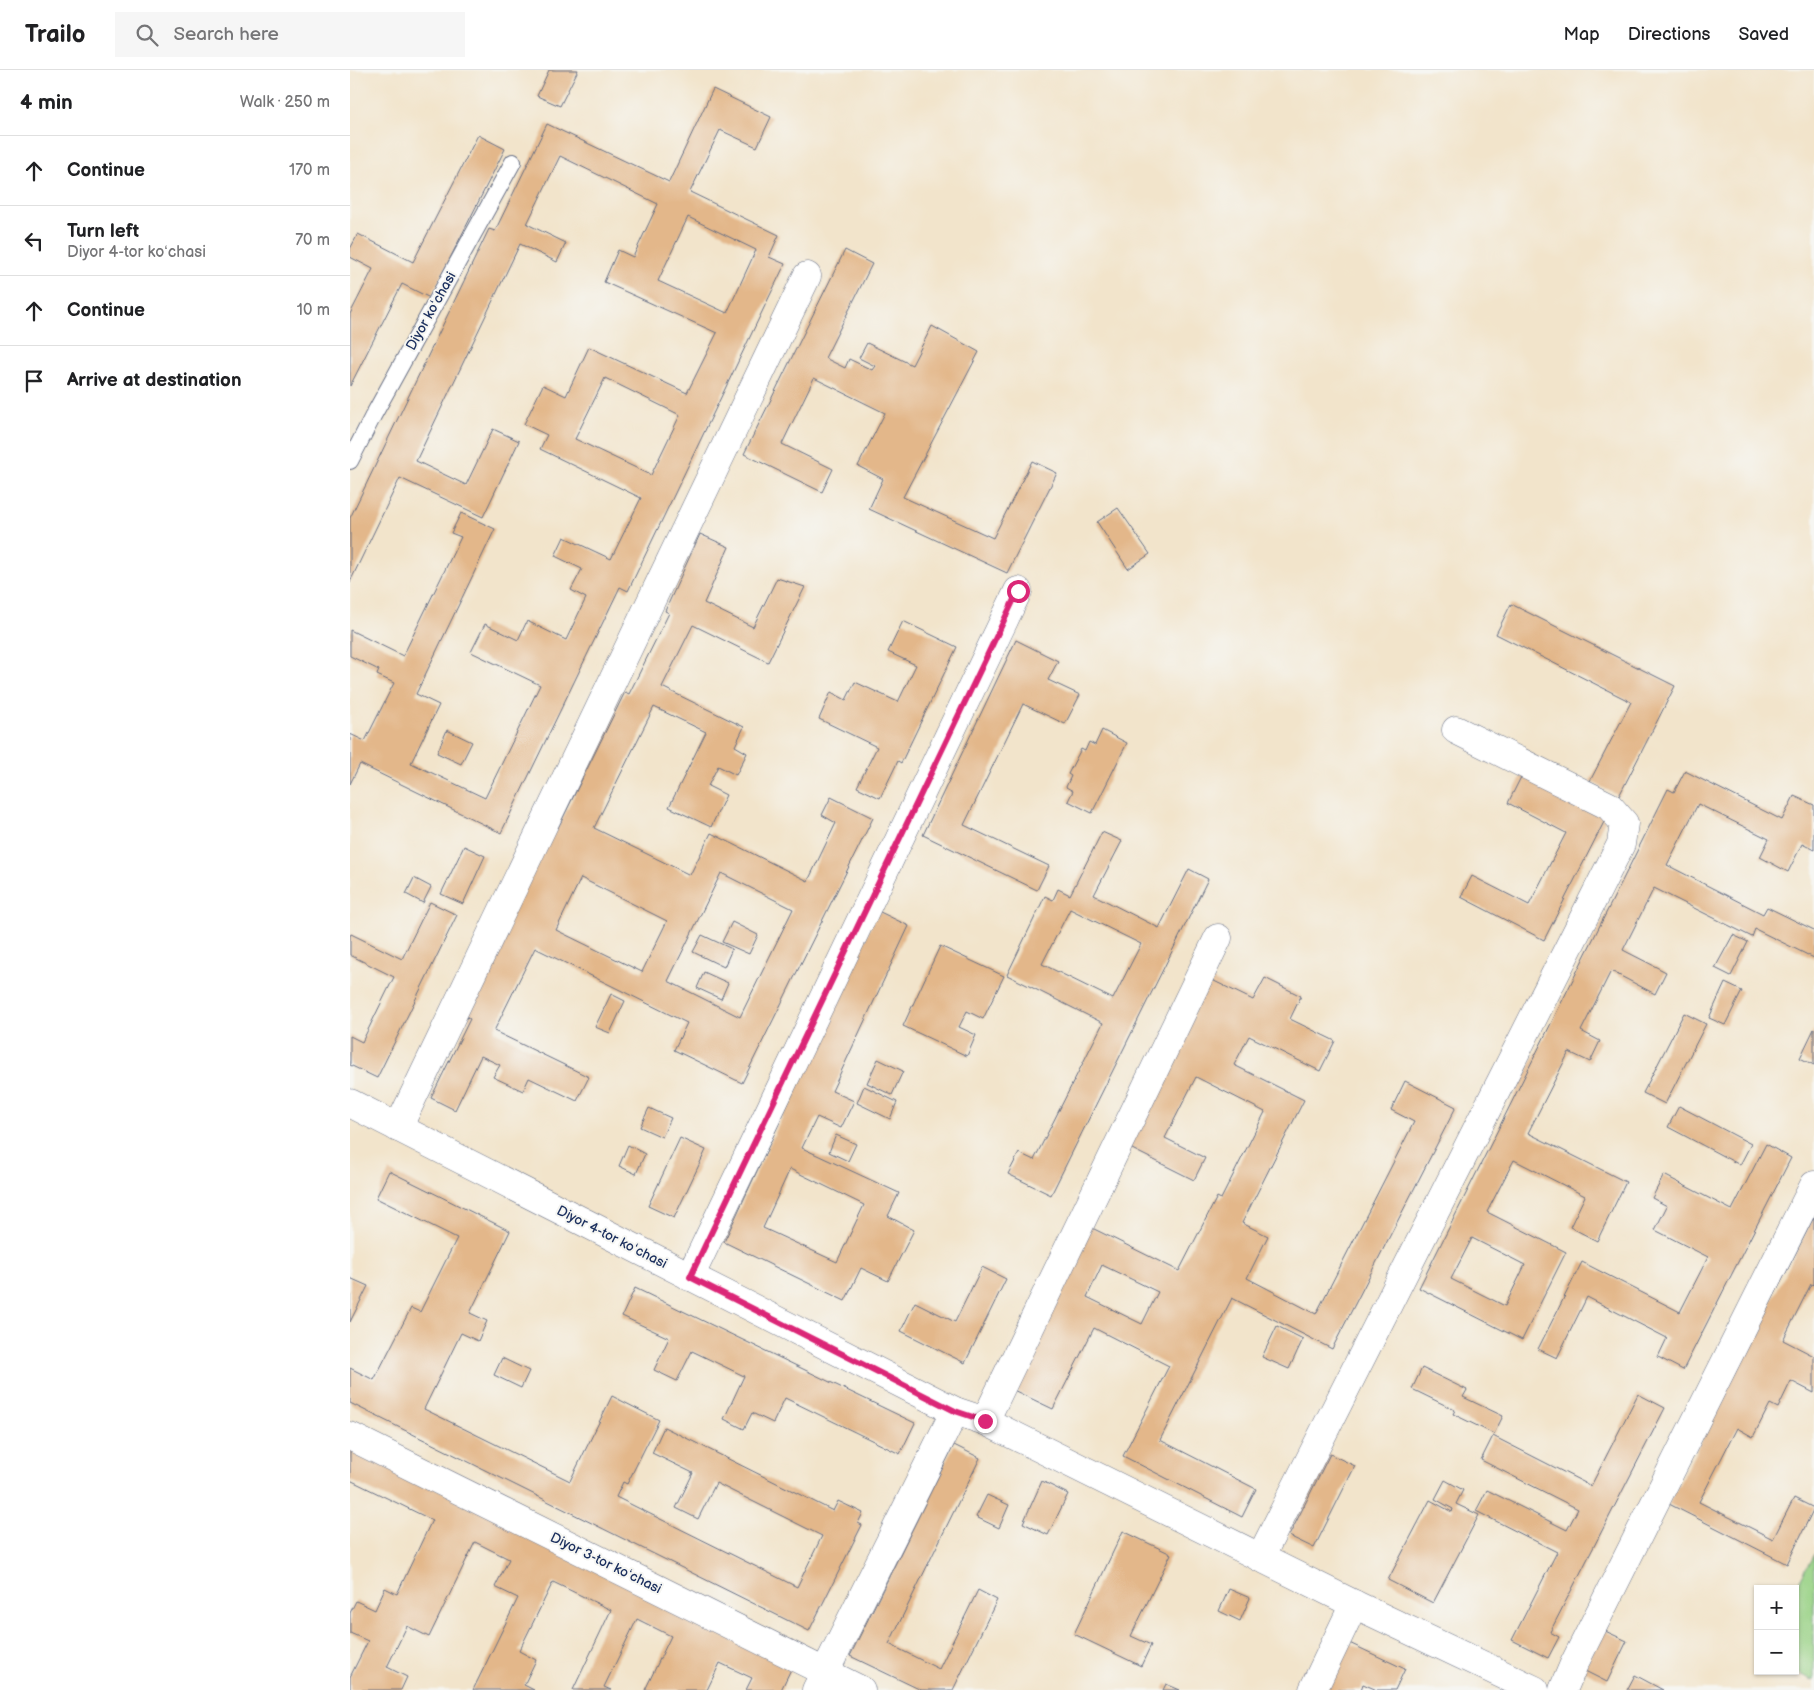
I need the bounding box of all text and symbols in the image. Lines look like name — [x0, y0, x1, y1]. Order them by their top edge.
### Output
search box — [115, 12, 465, 57]
text: Trailo — [25, 20, 85, 49]
icon: search — [133, 21, 161, 49]
text: Search here — [173, 23, 279, 46]
text: Map — [1564, 24, 1600, 45]
text: Directions — [1628, 24, 1710, 45]
text: Saved — [1738, 24, 1789, 45]
text: 4 min — [20, 90, 73, 115]
text: Walk · 250 m — [240, 93, 330, 112]
icon: ahead — [20, 157, 48, 185]
text: Continue — [67, 159, 145, 182]
text: 170 m — [289, 161, 330, 180]
text: Turn left — [67, 220, 139, 243]
icon: left — [20, 227, 48, 255]
text: 70 m — [295, 231, 330, 250]
text: Diyor 4-tor koʻchasi — [67, 243, 206, 262]
street label: Diyor koʻchasi — [402, 269, 460, 353]
icon: ahead — [20, 297, 48, 325]
text: Continue — [67, 299, 145, 322]
text: 10 m — [297, 301, 330, 320]
icon: arrive — [20, 367, 48, 395]
text: Arrive at destination — [67, 369, 242, 392]
route start — [1007, 580, 1030, 603]
street label: Diyor 4-tor koʻchasi — [554, 1202, 670, 1272]
route end — [974, 1410, 997, 1433]
street label: Diyor 3-tor koʻchasi — [548, 1529, 664, 1597]
map controls — [1754, 1585, 1799, 1675]
button: + — [1754, 1585, 1799, 1630]
button: − — [1754, 1630, 1799, 1675]

